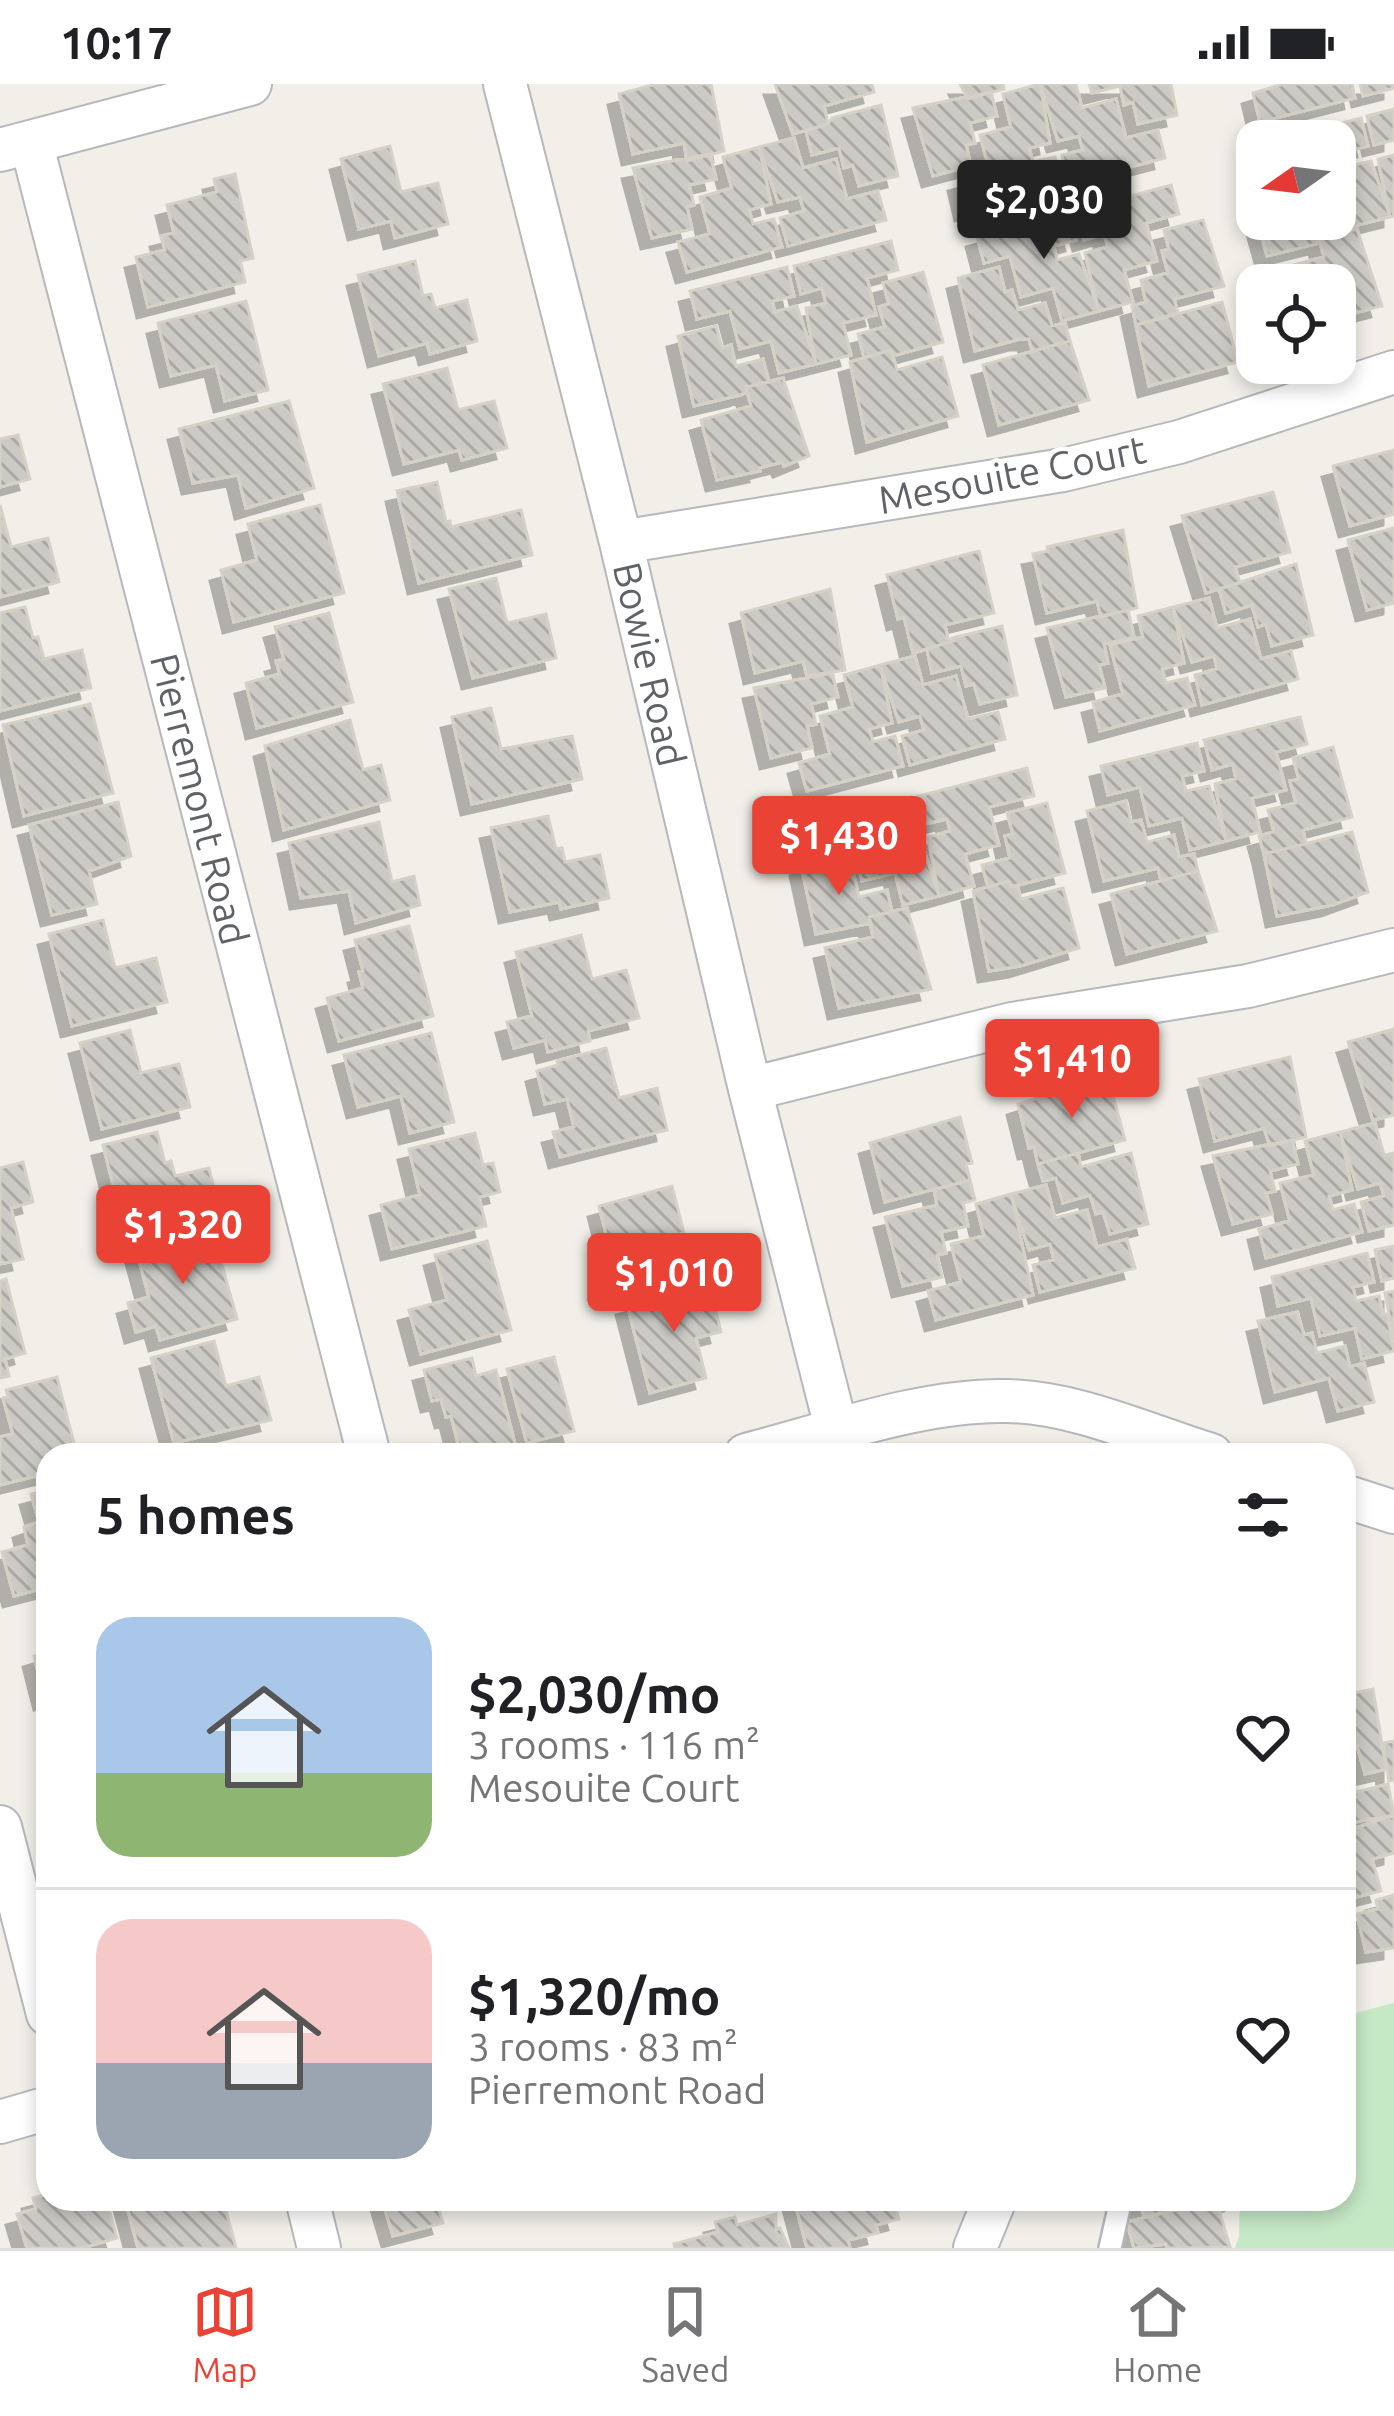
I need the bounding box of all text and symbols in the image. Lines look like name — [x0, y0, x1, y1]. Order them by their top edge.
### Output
text: 10:17 — [60, 17, 173, 68]
north arrow — [1236, 120, 1356, 240]
map controls — [1236, 120, 1356, 384]
pin: $2,030 — [946, 160, 1142, 262]
text: $2,030 — [984, 177, 1104, 220]
button: locate — [1236, 264, 1356, 384]
street label: Mesouite Court — [875, 427, 1149, 521]
street label: Bowie Road — [606, 558, 694, 770]
street label: Pierremont Road — [143, 649, 257, 949]
pin: $1,430 — [741, 796, 937, 898]
text: $1,430 — [779, 813, 899, 856]
pin: $1,410 — [974, 1019, 1170, 1121]
text: $1,410 — [1012, 1036, 1132, 1079]
pin: $1,320 — [85, 1185, 281, 1287]
text: $1,320 — [123, 1202, 243, 1245]
pin: $1,010 — [576, 1233, 772, 1335]
text: $1,010 — [614, 1250, 734, 1293]
icon: filters — [1230, 1482, 1296, 1548]
text: 5 homes — [96, 1486, 295, 1544]
icon: home — [192, 1665, 336, 1809]
text: $2,030/mo — [468, 1665, 720, 1723]
icon: heart — [1230, 1704, 1296, 1770]
text: 3 rooms · 116 m² — [468, 1723, 760, 1766]
text: Mesouite Court — [468, 1766, 740, 1809]
icon: home — [192, 1967, 336, 2111]
text: $1,320/mo — [468, 1967, 720, 2025]
icon: heart — [1230, 2006, 1296, 2072]
text: 3 rooms · 83 m² — [468, 2025, 738, 2068]
text: Pierremont Road — [468, 2068, 766, 2111]
tab: Map — [192, 2279, 258, 2388]
tab: Saved — [642, 2279, 729, 2388]
tab: Home — [1113, 2279, 1202, 2388]

